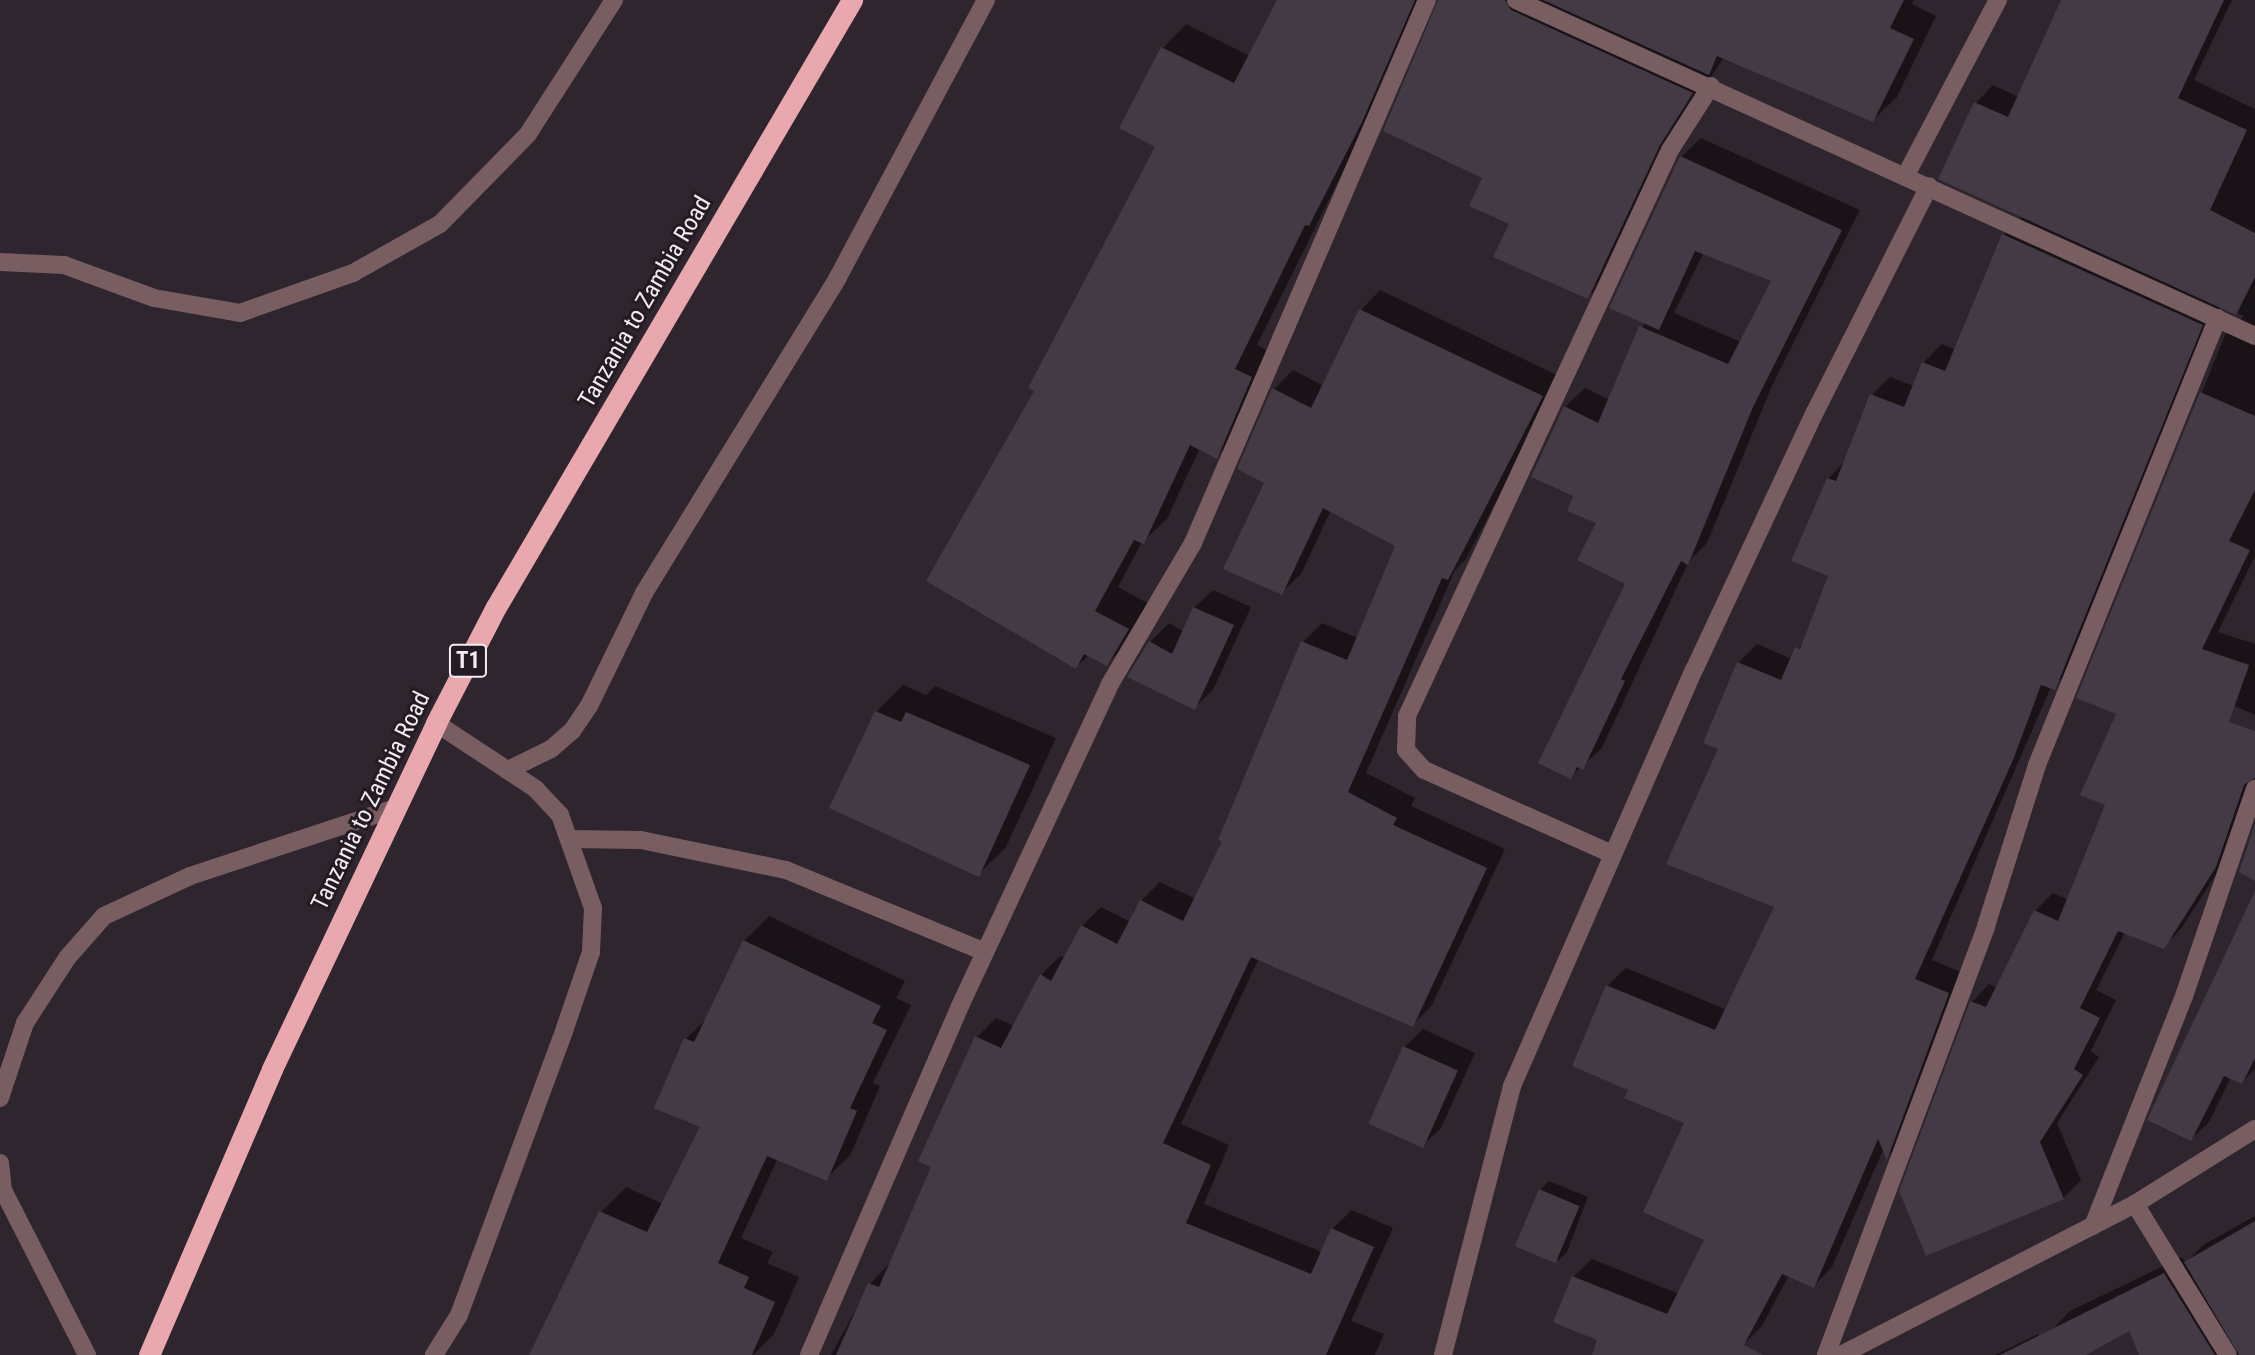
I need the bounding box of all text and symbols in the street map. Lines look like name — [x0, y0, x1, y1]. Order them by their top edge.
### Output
street label: Tanzania to Zambia Road — [573, 191, 717, 413]
road number: T1 — [449, 642, 487, 680]
street label: Tanzania to Zambia Road — [306, 687, 436, 915]

